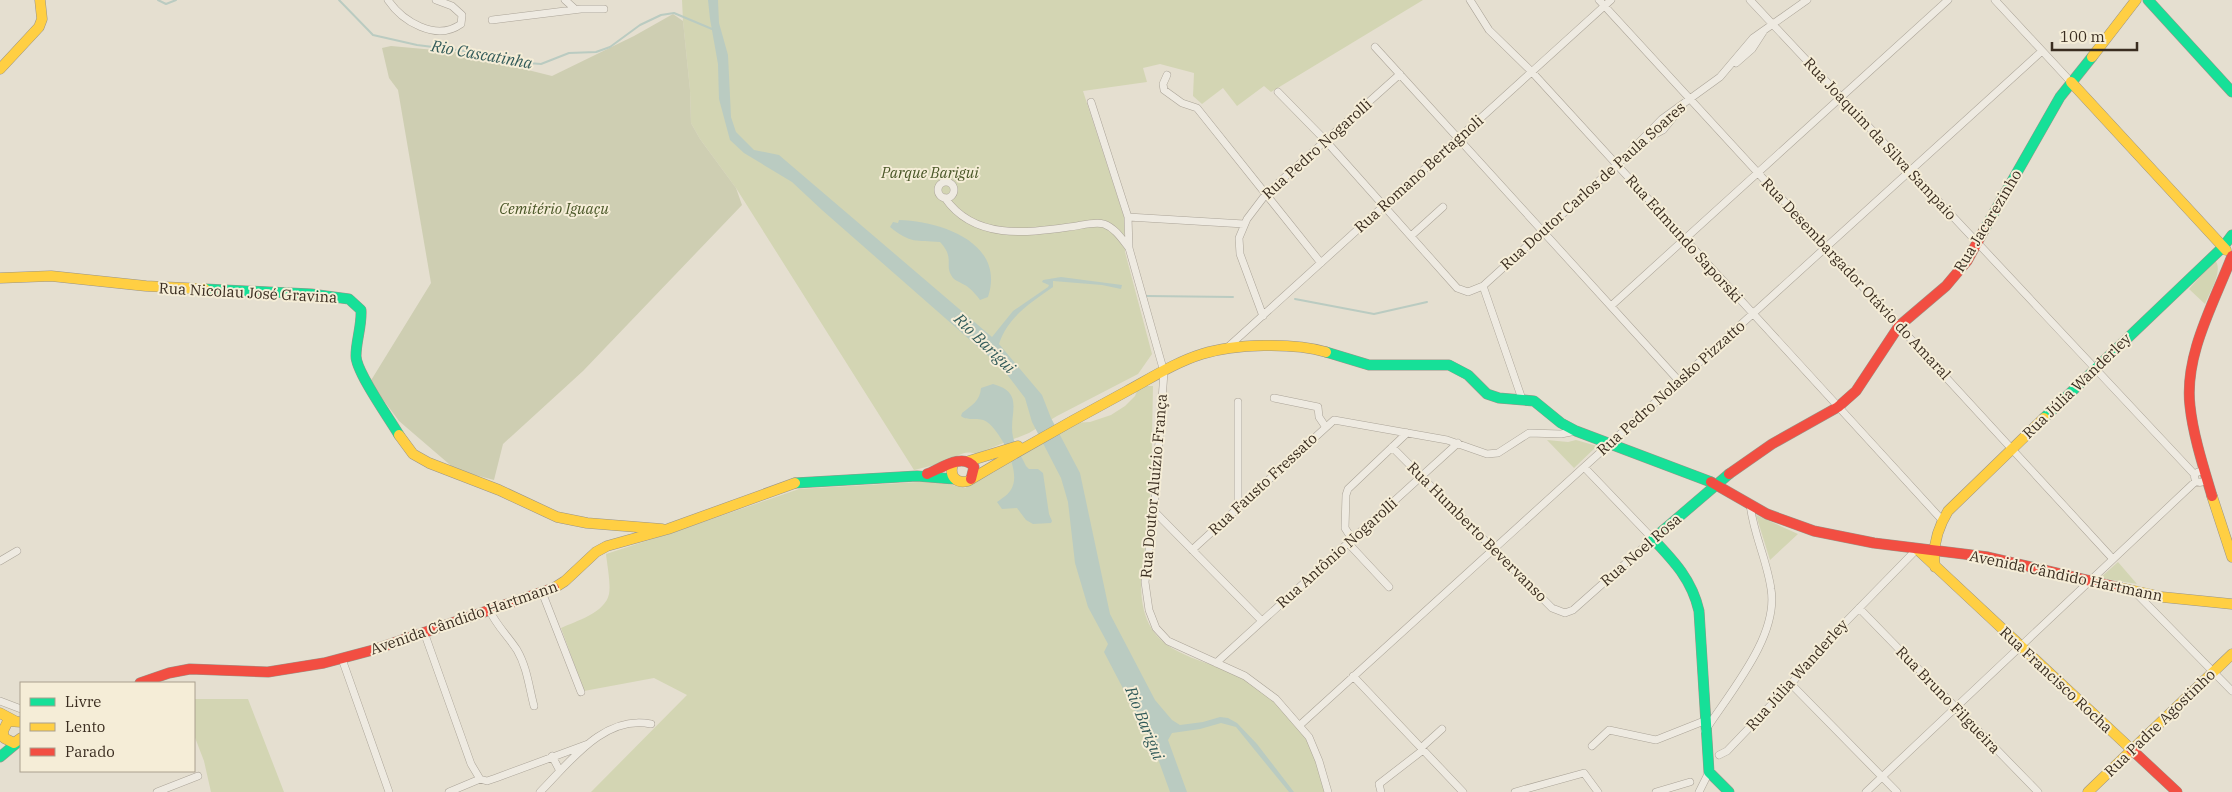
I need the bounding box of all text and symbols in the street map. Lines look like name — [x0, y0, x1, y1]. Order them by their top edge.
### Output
scale bar — [2052, 20, 2137, 52]
text: 100 m — [2060, 27, 2105, 46]
water label: Rio Cascatinha — [429, 35, 534, 73]
street label: Rua Joaquim da Silva Sampaio — [1800, 53, 1961, 224]
street label: Rua Pedro Nogarolli — [1258, 94, 1376, 203]
street label: Rua Doutor Carlos de Paula Soares — [1496, 97, 1689, 274]
street label: Rua Romano Bertagnoli — [1350, 111, 1487, 237]
park label: Parque Barigui — [880, 163, 979, 182]
street label: Rua Jacarezinho — [1950, 166, 2026, 275]
street label: Rua Edmundo Saporski — [1622, 171, 1747, 307]
street label: Rua Desembargador Otávio do Amaral — [1758, 174, 1955, 384]
park label: Cemitério Iguaçu — [499, 199, 609, 218]
street label: Rua Nicolau José Gravina — [158, 278, 338, 307]
water label: Rio Barigui — [949, 308, 1020, 377]
street label: Rua Pedro Nolasko Pizzatto — [1593, 316, 1749, 459]
street label: Rua Júlia Wanderley — [2018, 329, 2135, 442]
street label: Rua Doutor Aluízio França — [1136, 393, 1171, 579]
street label: Rua Fausto Fressato — [1204, 428, 1321, 539]
street label: Rua Humberto Bevervanso — [1403, 458, 1551, 606]
street label: Rua Antônio Nogarolli — [1272, 493, 1401, 612]
street label: Rua Noel Rosa — [1596, 509, 1685, 590]
street label: Avenida Cândido Hartmann — [1968, 546, 2165, 605]
street label: Avenida Cândido Hartmann — [368, 576, 560, 659]
street label: Rua Júlia Wanderley — [1742, 615, 1852, 734]
street label: Rua Francisco Rocha — [1996, 622, 2117, 737]
street label: Rua Bruno Filgueira — [1892, 642, 2005, 757]
street label: Rua Padre Agostinho — [2100, 665, 2219, 781]
legend — [20, 682, 195, 772]
water label: Rio Barigui — [1121, 682, 1169, 763]
text: Livre — [65, 692, 101, 711]
text: Lento — [65, 717, 105, 736]
text: Parado — [65, 742, 115, 761]

